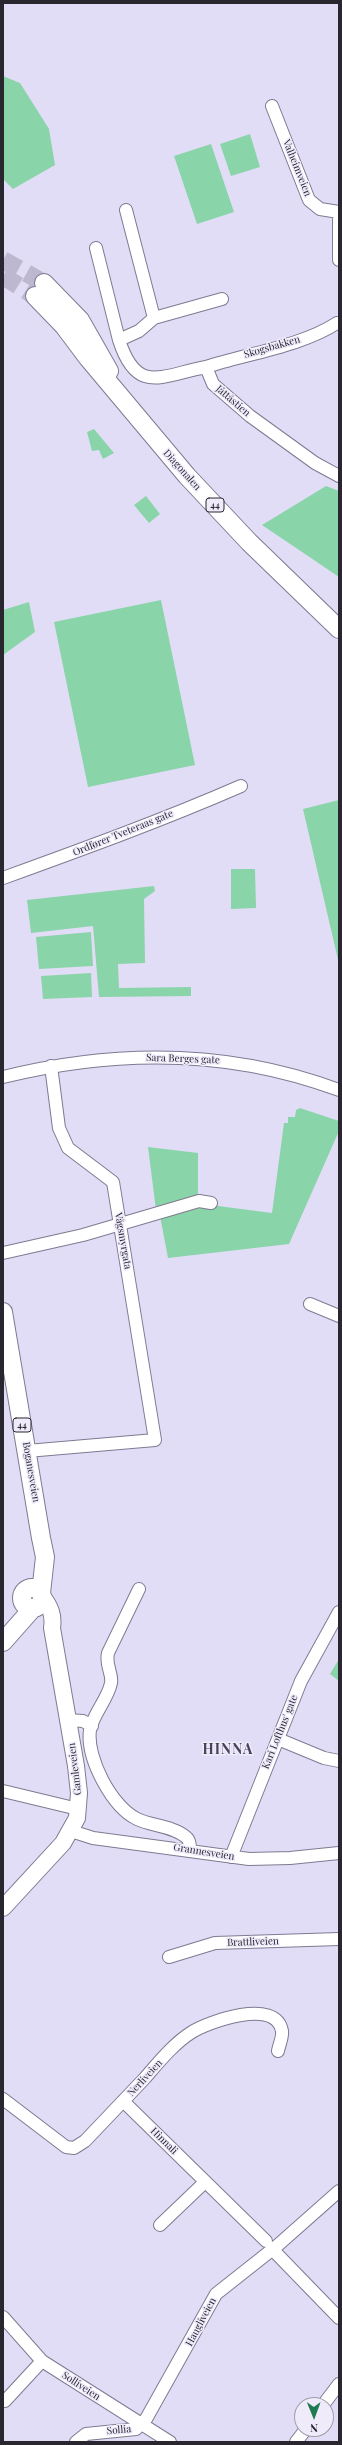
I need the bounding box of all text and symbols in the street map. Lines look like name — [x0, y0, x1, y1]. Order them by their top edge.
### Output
street label: Valheimveien — [280, 138, 314, 198]
street label: Skogsbakken — [243, 333, 301, 361]
street label: Jåttåstien — [213, 383, 253, 419]
street label: Diagonalen — [161, 447, 203, 493]
road number: 44 — [206, 498, 224, 512]
street label: Ordfører Tveteraas gate — [71, 807, 175, 859]
street label: Sara Berges gate — [146, 1052, 220, 1066]
street label: Vågsmyrgata — [112, 1212, 134, 1270]
road number: 44 — [13, 1418, 31, 1432]
street label: Boganesveien — [20, 1441, 42, 1503]
street label: Kari Lofthus' gate — [260, 1693, 300, 1771]
street label: Gamleveien — [66, 1742, 84, 1796]
district label: HINNA — [203, 1742, 253, 1758]
street label: Grannesveien — [173, 1841, 235, 1863]
street label: Brattliveien — [227, 1935, 279, 1949]
street label: Nerliveien — [125, 2057, 165, 2099]
street label: Hinnali — [148, 2125, 180, 2157]
street label: Haugliveien — [183, 2296, 219, 2348]
street label: Solliveien — [60, 2369, 102, 2403]
north arrow — [294, 2397, 334, 2437]
text: N — [310, 2421, 318, 2436]
street label: Sollia — [106, 2423, 132, 2437]

